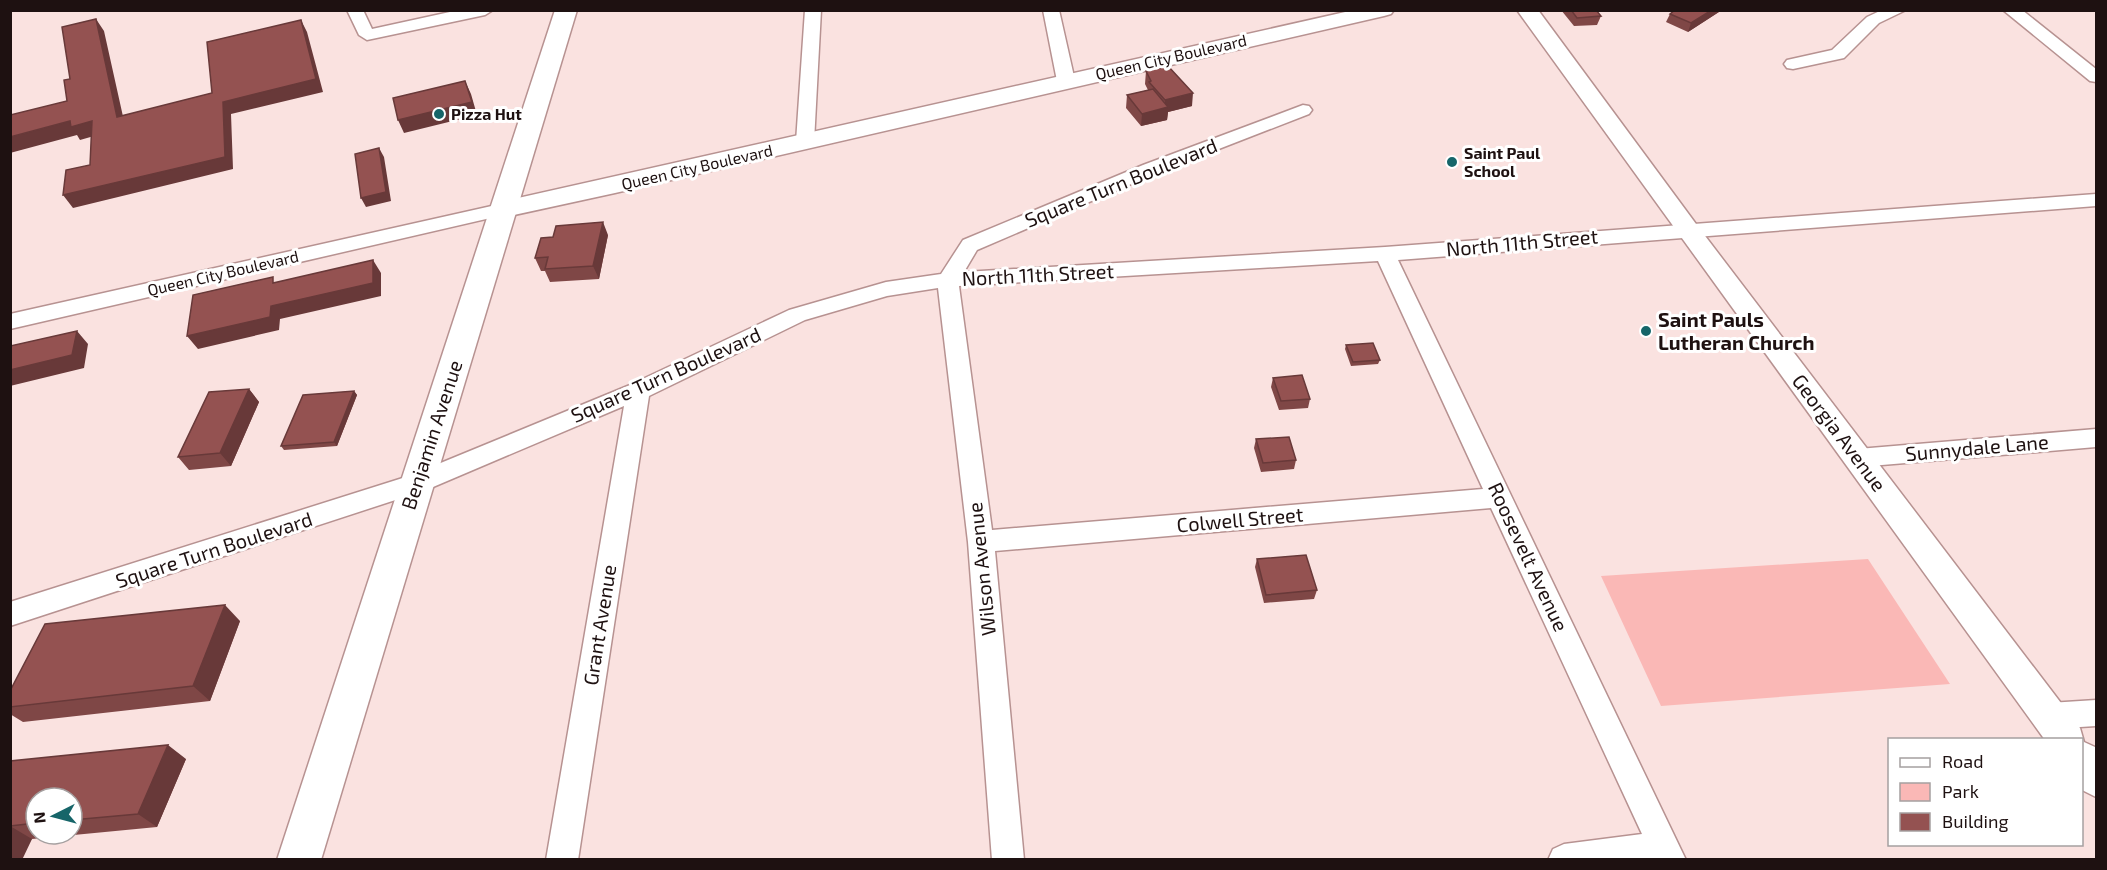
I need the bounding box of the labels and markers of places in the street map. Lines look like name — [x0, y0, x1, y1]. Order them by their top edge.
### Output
place label: Pizza Hut — [451, 104, 522, 123]
marker: Pizza Hut — [432, 107, 446, 121]
place label: Saint Paul School — [1464, 143, 1541, 180]
marker: Saint Paul School — [1445, 155, 1459, 169]
place label: Saint Pauls Lutheran Church — [1658, 307, 1815, 354]
marker: Saint Pauls Lutheran Church — [1639, 324, 1653, 338]

